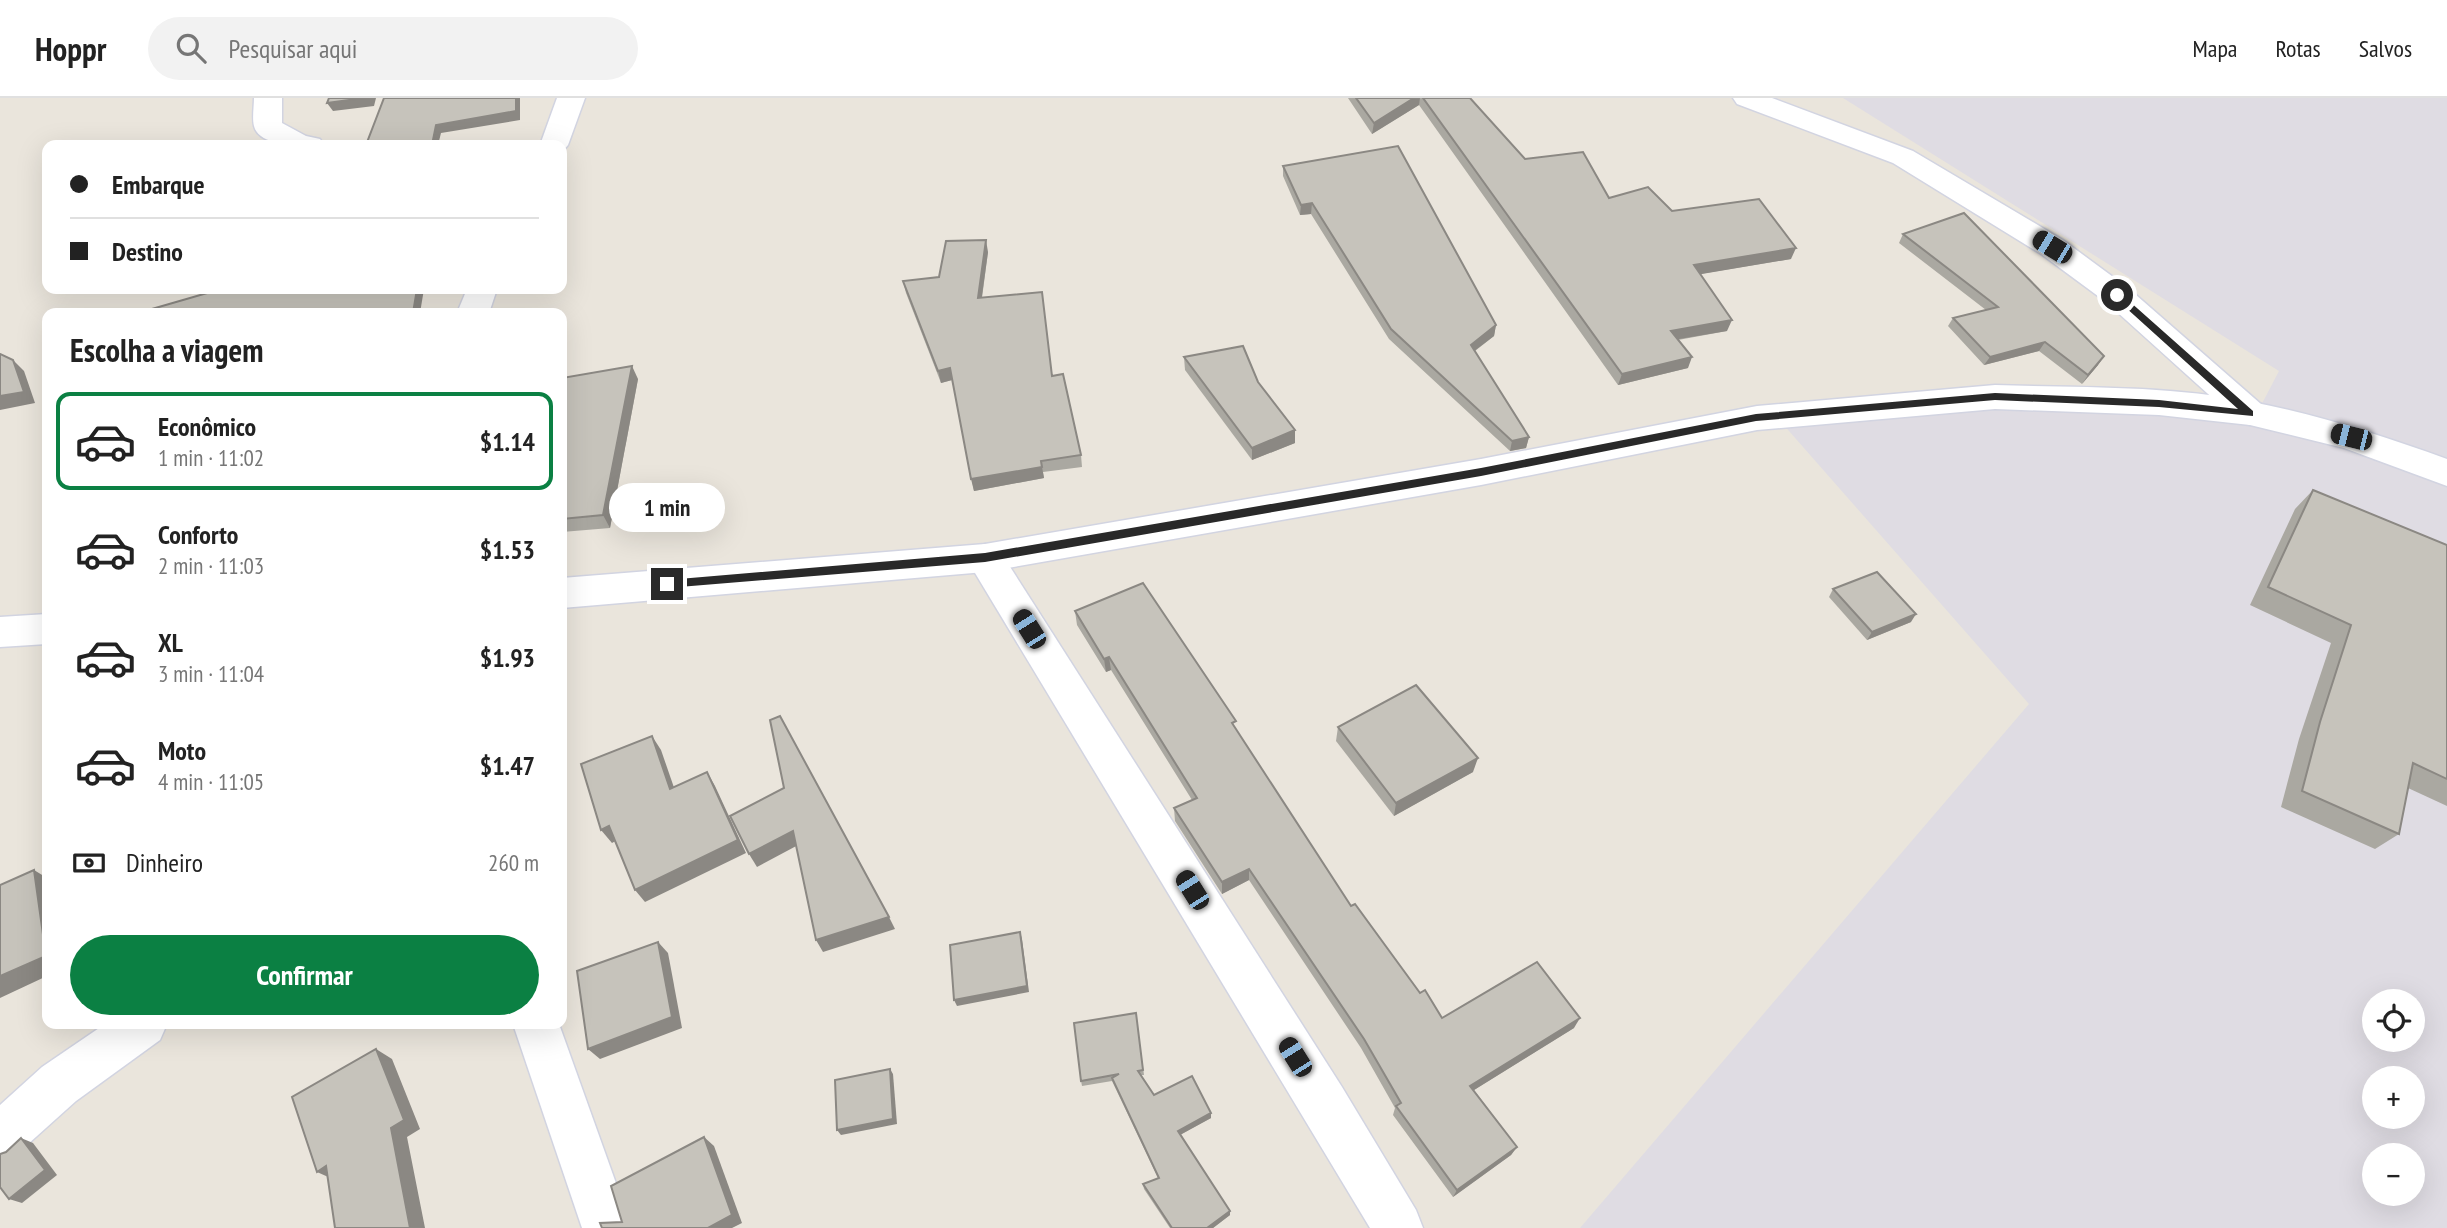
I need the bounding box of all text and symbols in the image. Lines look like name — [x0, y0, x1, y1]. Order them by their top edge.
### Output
search box — [148, 17, 638, 80]
text: Hoppr — [35, 27, 106, 70]
icon: search — [172, 29, 210, 67]
text: Pesquisar aqui — [228, 32, 358, 65]
text: Mapa — [2193, 33, 2237, 64]
text: Rotas — [2275, 33, 2321, 64]
text: Salvos — [2359, 33, 2412, 64]
text: Embarque — [112, 168, 205, 201]
car — [2029, 227, 2076, 267]
text: Destino — [112, 235, 183, 268]
route start — [2101, 279, 2133, 311]
text: Escolha a viagem — [70, 329, 263, 371]
icon: car — [74, 410, 137, 473]
text: Econômico — [158, 410, 256, 443]
car — [2329, 422, 2374, 452]
text: $1.14 — [480, 425, 535, 458]
text: 1 min · 11:02 — [158, 443, 264, 472]
callout: 1 min — [609, 482, 725, 532]
text: 1 min — [644, 493, 690, 522]
icon: car — [74, 518, 137, 581]
text: Conforto — [158, 518, 238, 551]
text: $1.53 — [480, 533, 535, 566]
text: 2 min · 11:03 — [158, 551, 264, 580]
route end — [651, 568, 683, 600]
car — [1009, 606, 1050, 652]
icon: car — [74, 626, 137, 689]
text: XL — [158, 626, 183, 659]
text: $1.93 — [480, 641, 535, 674]
text: 3 min · 11:04 — [158, 659, 264, 688]
icon: car — [74, 734, 137, 797]
text: Moto — [158, 734, 206, 767]
text: $1.47 — [480, 749, 535, 782]
text: 4 min · 11:05 — [158, 767, 264, 796]
icon: cash — [70, 844, 108, 882]
text: Dinheiro — [126, 846, 203, 879]
text: 260 m — [488, 848, 539, 877]
car — [1172, 867, 1213, 913]
button: Confirmar — [70, 935, 539, 1015]
map controls — [2362, 989, 2425, 1206]
button: locate — [2362, 989, 2425, 1052]
car — [1275, 1034, 1316, 1080]
button: + — [2362, 1066, 2425, 1129]
button: − — [2362, 1143, 2425, 1206]

